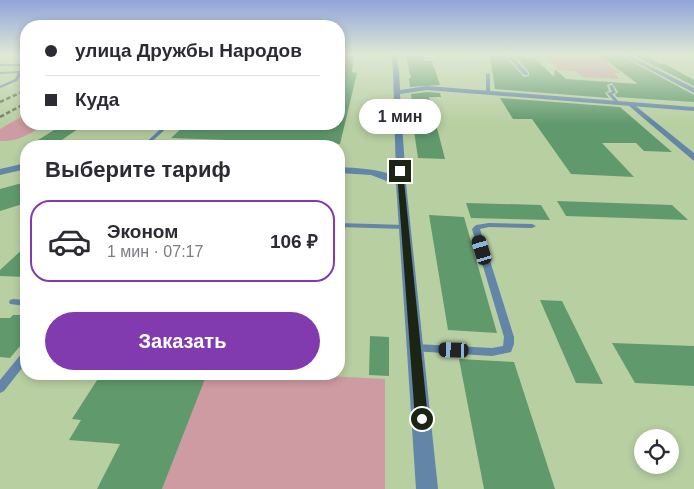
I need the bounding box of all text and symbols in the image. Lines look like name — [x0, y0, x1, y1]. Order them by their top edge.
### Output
text: улица Дружбы Народов — [75, 40, 302, 61]
text: Куда — [75, 89, 119, 110]
callout: 1 мин — [359, 99, 441, 134]
text: 1 мин — [378, 108, 422, 125]
text: Выберите тариф — [45, 157, 231, 182]
route end — [389, 160, 411, 182]
icon: car — [47, 219, 92, 264]
text: Эконом — [107, 221, 178, 242]
text: 106 ₽ — [270, 231, 318, 252]
car — [470, 233, 493, 267]
text: 1 мин · 07:17 — [107, 243, 203, 260]
button: Заказать — [45, 312, 320, 370]
car — [438, 342, 469, 358]
route start — [411, 408, 433, 430]
map controls — [634, 429, 679, 474]
button: locate — [634, 429, 679, 474]

